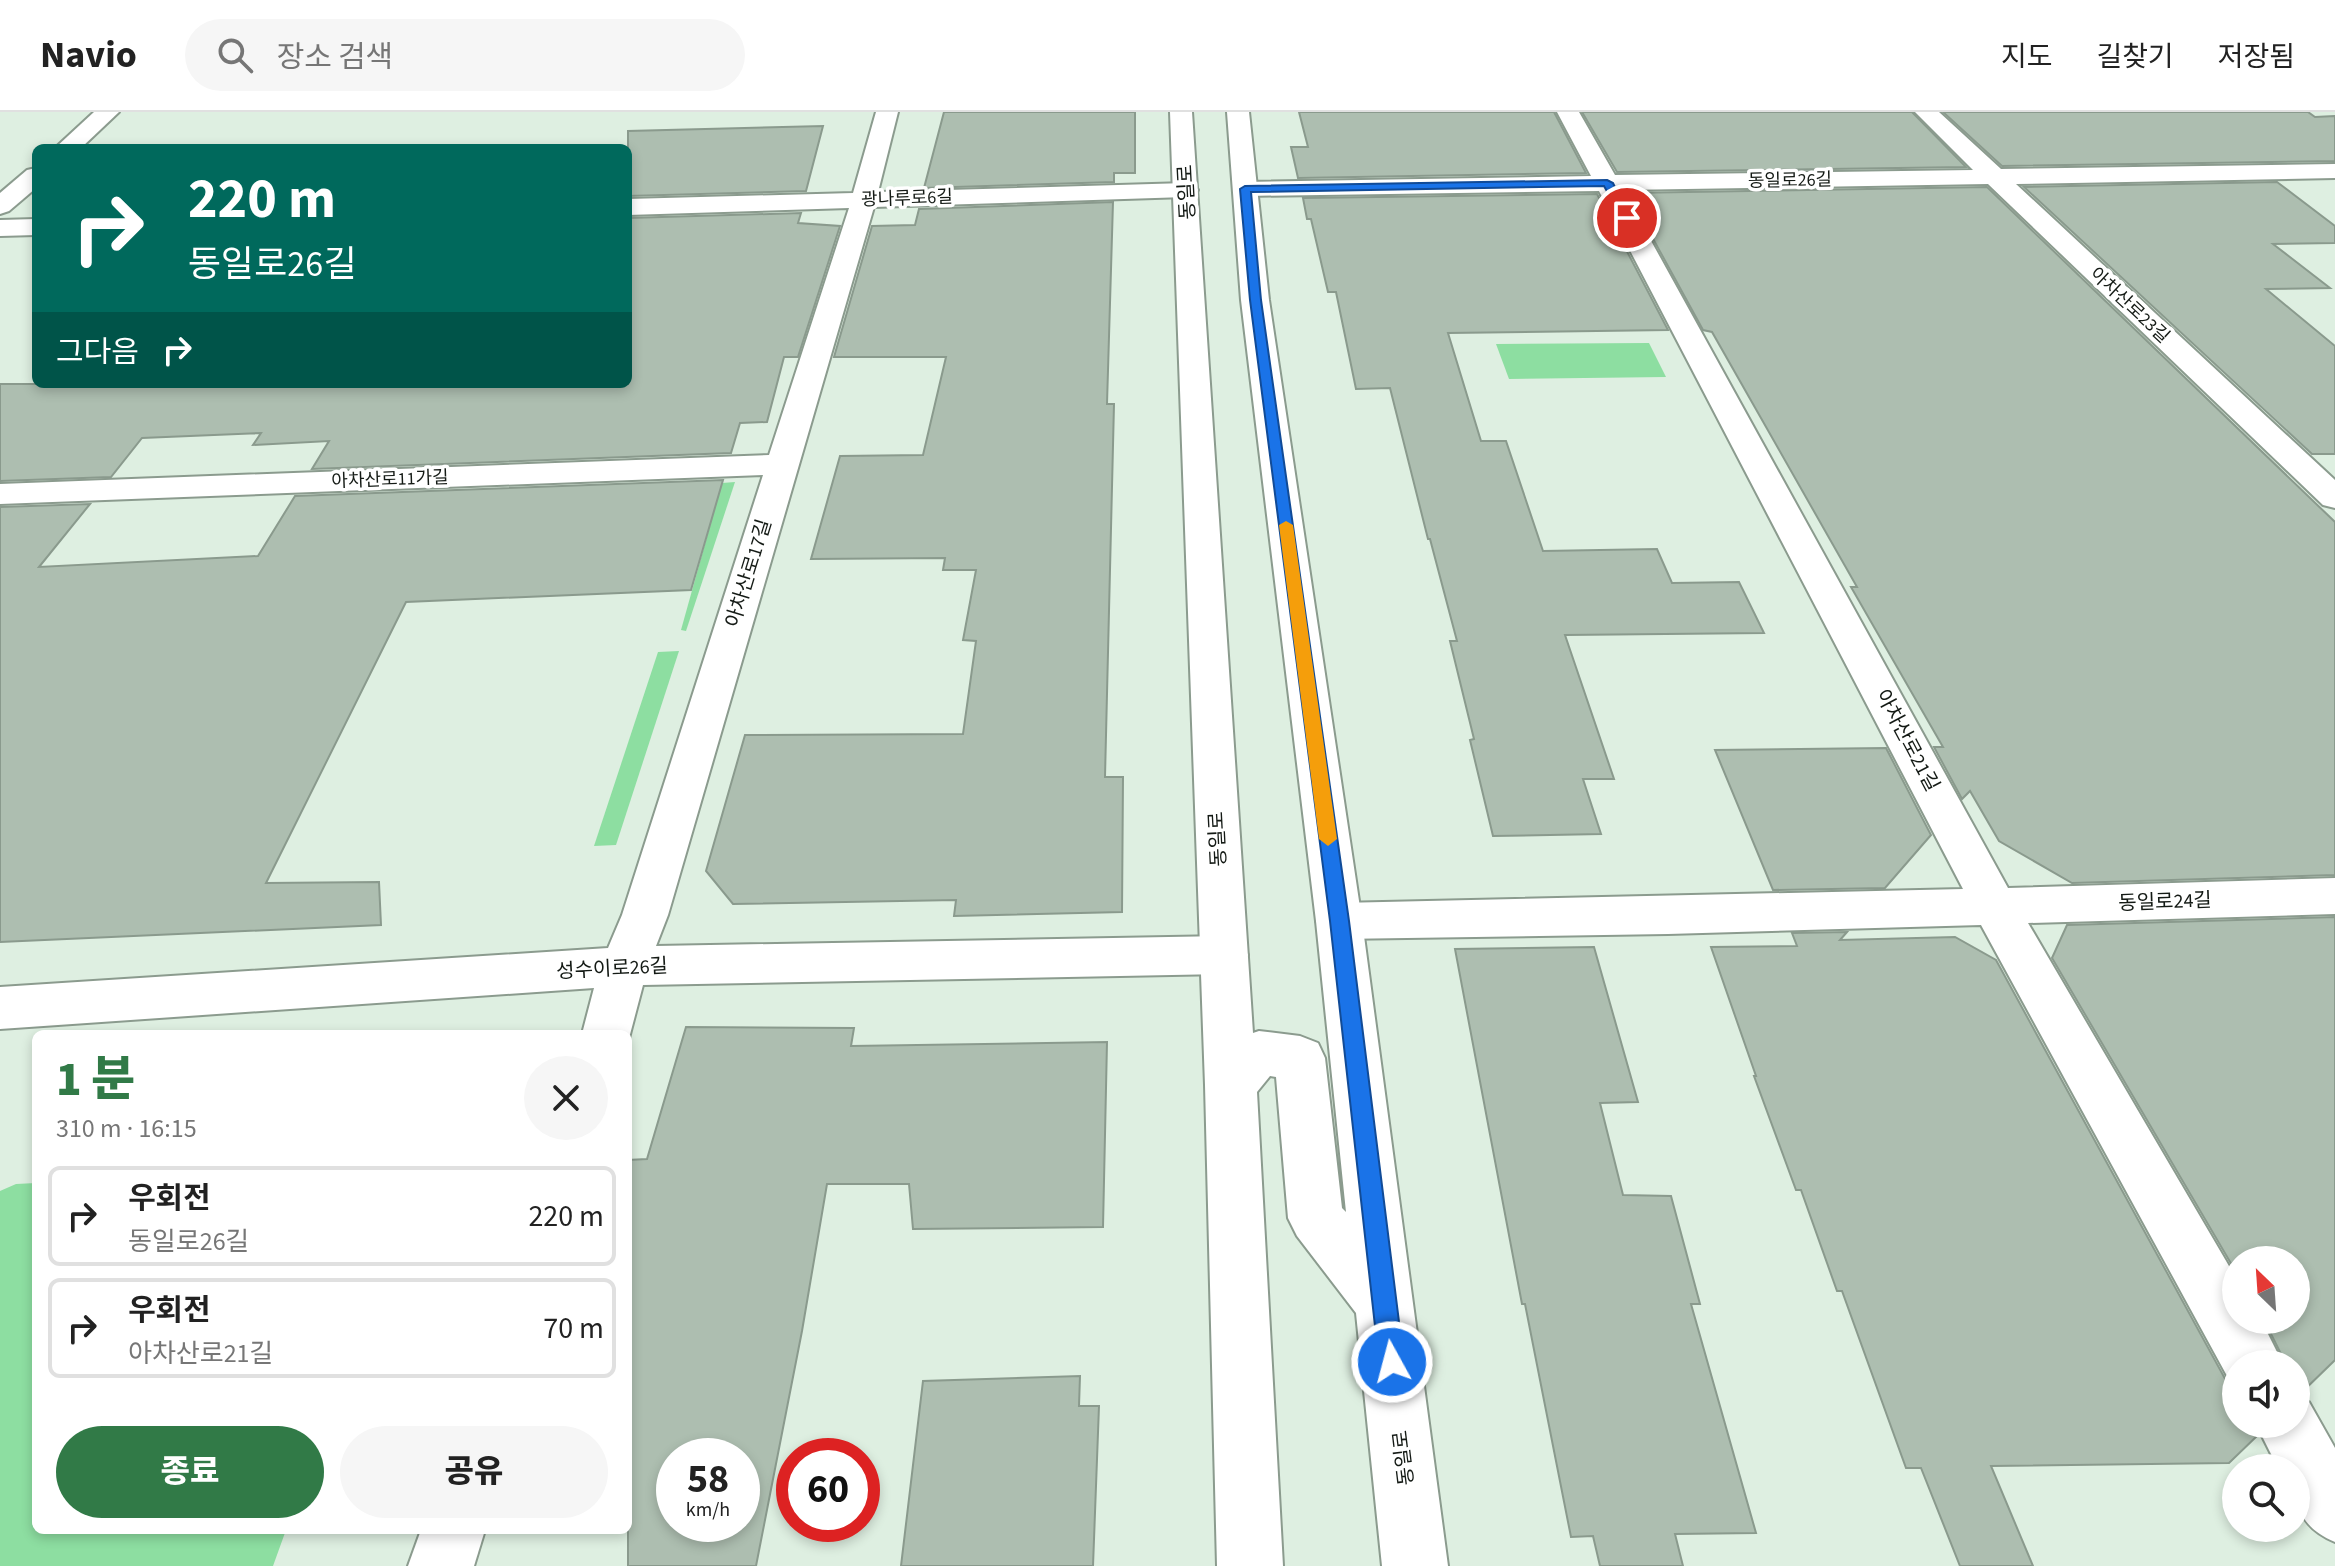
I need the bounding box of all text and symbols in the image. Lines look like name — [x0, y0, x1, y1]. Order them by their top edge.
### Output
search box — [185, 19, 745, 91]
text: Navio — [40, 28, 137, 82]
icon: search — [213, 33, 257, 77]
text: 장소 검색 — [277, 36, 393, 79]
text: 지도 — [2001, 37, 2052, 77]
text: 길찾기 — [2096, 37, 2174, 77]
text: 저장됨 — [2218, 37, 2295, 77]
text: 220 m — [188, 160, 336, 239]
street label: 동일로 — [1172, 164, 1202, 220]
street label: 동일로26길 — [1748, 167, 1832, 194]
icon: right — [56, 176, 160, 280]
street label: 광나루로6길 — [861, 184, 953, 213]
pin — [1593, 184, 1661, 252]
icon: arrive — [1605, 196, 1649, 240]
text: 동일로26길 — [188, 239, 356, 290]
street label: 아차산로23길 — [2084, 262, 2175, 349]
icon: right — [155, 328, 199, 372]
text: 그다음 — [56, 331, 139, 374]
street label: 아차산로11가길 — [331, 465, 449, 494]
street label: 아차산로17길 — [719, 516, 779, 631]
street label: 아차산로21길 — [1868, 685, 1946, 796]
street label: 동일로 — [1203, 811, 1233, 867]
street label: 동일로24길 — [2118, 886, 2212, 918]
street label: 성수이로26길 — [555, 952, 669, 986]
text: 1 분 — [56, 1046, 135, 1114]
button: close — [524, 1056, 608, 1140]
text: 310 m · 16:15 — [56, 1110, 197, 1147]
text: 우회전 — [128, 1177, 211, 1220]
icon: right — [60, 1194, 104, 1238]
text: 220 m — [528, 1195, 604, 1238]
text: 동일로26길 — [128, 1223, 250, 1260]
north arrow — [2222, 1246, 2310, 1334]
map controls — [2222, 1246, 2310, 1542]
text: 우회전 — [128, 1289, 211, 1332]
icon: right — [60, 1306, 104, 1350]
text: 70 m — [543, 1307, 604, 1350]
position arrow — [1350, 1320, 1434, 1404]
text: 아차산로21길 — [128, 1335, 273, 1372]
button: sound — [2222, 1350, 2310, 1438]
button: 종료 — [56, 1426, 324, 1518]
button: 공유 — [340, 1426, 608, 1518]
street label: 동일로 — [1387, 1429, 1421, 1487]
speed limit sign: 60 — [776, 1438, 880, 1542]
text: 58 — [687, 1451, 729, 1508]
button: search — [2222, 1454, 2310, 1542]
text: km/h — [686, 1496, 730, 1524]

